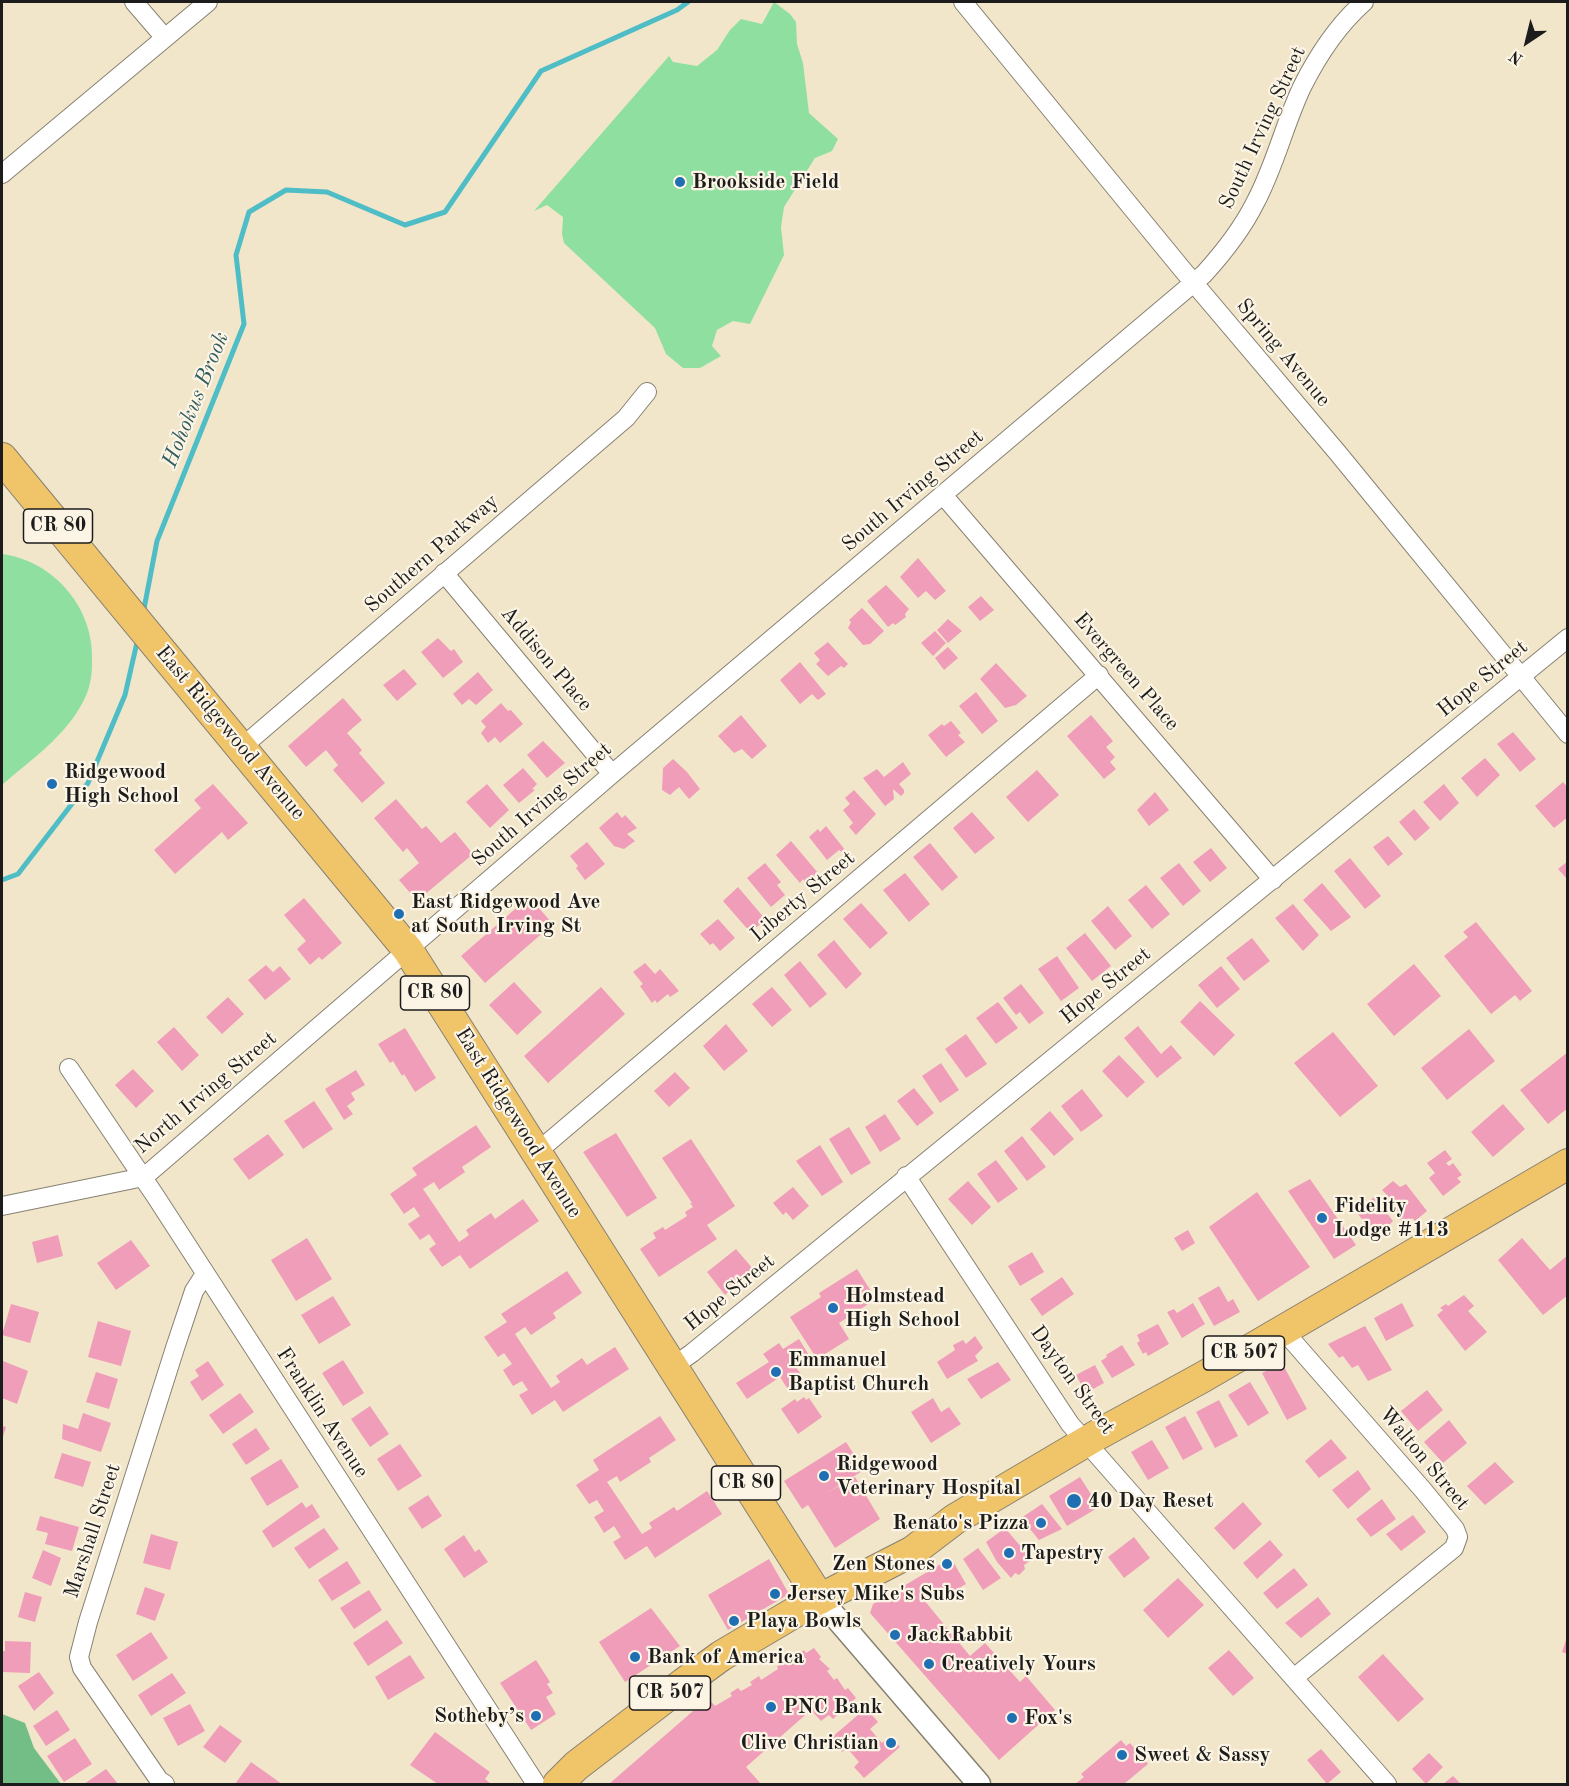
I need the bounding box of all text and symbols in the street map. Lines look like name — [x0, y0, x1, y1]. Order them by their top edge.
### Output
north arrow — [1497, 12, 1557, 72]
street label: South Irving Street — [1214, 42, 1312, 214]
text: N — [1507, 47, 1526, 67]
place label: Brookside Field — [692, 169, 839, 195]
marker: Brookside Field — [673, 175, 687, 189]
street label: Spring Avenue — [1230, 294, 1336, 412]
water label: Hohokus Brook — [157, 328, 235, 472]
street label: South Irving Street — [837, 424, 989, 558]
street label: Southern Parkway — [360, 489, 504, 619]
road number: CR 80 — [23, 509, 92, 543]
street label: Addison Place — [495, 601, 597, 717]
street label: Evergreen Place — [1068, 608, 1184, 736]
street label: Hope Street — [1433, 635, 1533, 723]
street label: East Ridgewood Avenue — [150, 641, 310, 825]
street label: South Irving Street — [467, 737, 617, 873]
place label: Ridgewood High School — [64, 759, 179, 809]
marker: Ridgewood High School — [45, 777, 59, 791]
street label: Liberty Street — [746, 846, 860, 948]
place label: East Ridgewood Ave at South Irving St — [411, 889, 601, 939]
marker: East Ridgewood Ave at South Irving St — [392, 907, 406, 921]
street label: Hope Street — [1056, 942, 1156, 1030]
road number: CR 80 — [400, 976, 470, 1010]
street label: East Ridgewood Avenue — [449, 1023, 587, 1223]
street label: North Irving Street — [130, 1026, 282, 1160]
place label: Fidelity Lodge #113 — [1334, 1193, 1449, 1243]
marker: Fidelity Lodge #113 — [1315, 1211, 1329, 1225]
street label: Hope Street — [680, 1249, 780, 1337]
place label: Holmstead High School — [845, 1283, 960, 1333]
marker: Holmstead High School — [826, 1301, 840, 1315]
street label: Dayton Street — [1024, 1321, 1120, 1439]
road number: CR 507 — [1204, 1336, 1284, 1370]
street label: Franklin Avenue — [270, 1343, 374, 1483]
place label: Emmanuel Baptist Church — [788, 1347, 929, 1397]
marker: Emmanuel Baptist Church — [769, 1365, 783, 1379]
street label: Walton Street — [1373, 1402, 1475, 1516]
place label: Ridgewood Veterinary Hospital — [836, 1451, 1021, 1501]
street label: Marshall Street — [59, 1460, 127, 1602]
road number: CR 80 — [712, 1466, 780, 1500]
marker: Ridgewood Veterinary Hospital — [817, 1469, 831, 1483]
place label: 40 Day Reset — [1088, 1488, 1214, 1514]
marker: 40 Day Reset — [1065, 1492, 1083, 1510]
place label: Renato's Pizza — [892, 1510, 1029, 1536]
marker: Renato's Pizza — [1034, 1516, 1048, 1530]
place label: Tapestry — [1021, 1540, 1104, 1566]
marker: Tapestry — [1002, 1546, 1016, 1560]
place label: Zen Stones — [832, 1551, 935, 1577]
marker: Zen Stones — [940, 1557, 954, 1571]
place label: Jersey Mike's Subs — [787, 1581, 964, 1607]
marker: Jersey Mike's Subs — [768, 1587, 782, 1601]
place label: Playa Bowls — [746, 1608, 861, 1634]
marker: Playa Bowls — [727, 1614, 741, 1628]
place label: JackRabbit — [907, 1622, 1013, 1648]
marker: JackRabbit — [888, 1628, 902, 1642]
place label: Bank of America — [647, 1644, 804, 1670]
marker: Bank of America — [628, 1650, 642, 1664]
place label: Creatively Yours — [941, 1651, 1096, 1677]
marker: Creatively Yours — [922, 1657, 936, 1671]
road number: CR 507 — [630, 1676, 710, 1710]
place label: PNC Bank — [783, 1694, 883, 1720]
marker: PNC Bank — [764, 1700, 778, 1714]
place label: Sotheby’s — [434, 1703, 524, 1729]
place label: Fox's — [1024, 1705, 1072, 1731]
marker: Sotheby’s — [529, 1709, 543, 1723]
marker: Fox's — [1005, 1711, 1019, 1725]
place label: Clive Christian — [741, 1730, 879, 1756]
marker: Clive Christian — [884, 1736, 898, 1750]
place label: Sweet & Sassy — [1134, 1742, 1271, 1768]
marker: Sweet & Sassy — [1115, 1748, 1129, 1762]

